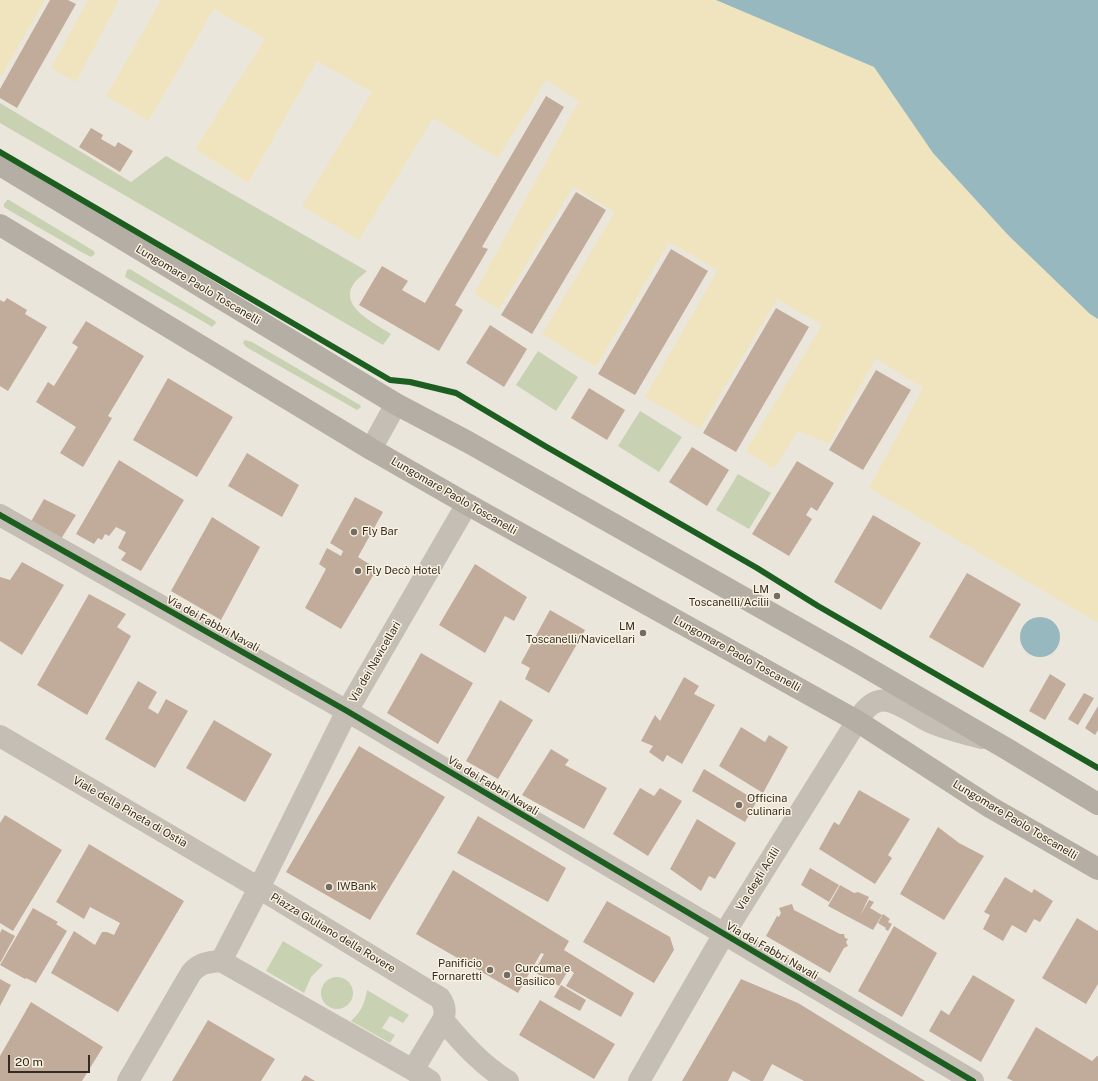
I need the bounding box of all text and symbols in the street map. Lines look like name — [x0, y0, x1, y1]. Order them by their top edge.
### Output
street label: Lungomare Paolo Toscanelli — [133, 242, 263, 328]
street label: Lungomare Paolo Toscanelli — [389, 454, 519, 538]
place label: Fly Bar — [362, 525, 398, 539]
marker: Fly Bar — [349, 527, 359, 537]
place label: Fly Decò Hotel — [366, 564, 441, 578]
marker: Fly Decò Hotel — [353, 566, 363, 576]
place label: LM Toscanelli/Acilii — [689, 583, 769, 609]
marker: LM Toscanelli/Acilii — [772, 591, 782, 601]
street label: Via dei Fabbri Navali — [164, 593, 262, 655]
street label: Lungomare Paolo Toscanelli — [671, 614, 803, 694]
street label: Via dei Navicellari — [346, 619, 404, 705]
place label: LM Toscanelli/Navicellari — [526, 620, 635, 646]
marker: LM Toscanelli/Navicellari — [638, 628, 648, 638]
street label: Via dei Fabbri Navali — [445, 754, 541, 818]
street label: Viale della Pineta di Ostia — [70, 774, 190, 850]
street label: Lungomare Paolo Toscanelli — [950, 777, 1080, 863]
place label: Officina culinaria — [747, 792, 791, 818]
marker: Officina culinaria — [734, 800, 744, 810]
street label: Via degli Acilii — [733, 845, 783, 913]
place label: IWBank — [337, 880, 377, 894]
marker: IWBank — [324, 882, 334, 892]
street label: Piazza Giuliano della Rovere — [268, 890, 398, 976]
street label: Via dei Fabbri Navali — [724, 919, 820, 983]
place label: Panificio Fornaretti — [432, 957, 482, 983]
place label: Curcuma e Basilico — [515, 962, 570, 988]
marker: Panificio Fornaretti — [485, 965, 495, 975]
marker: Curcuma e Basilico — [502, 970, 512, 980]
scale bar — [10, 1047, 92, 1073]
text: 20 m — [15, 1055, 43, 1069]

